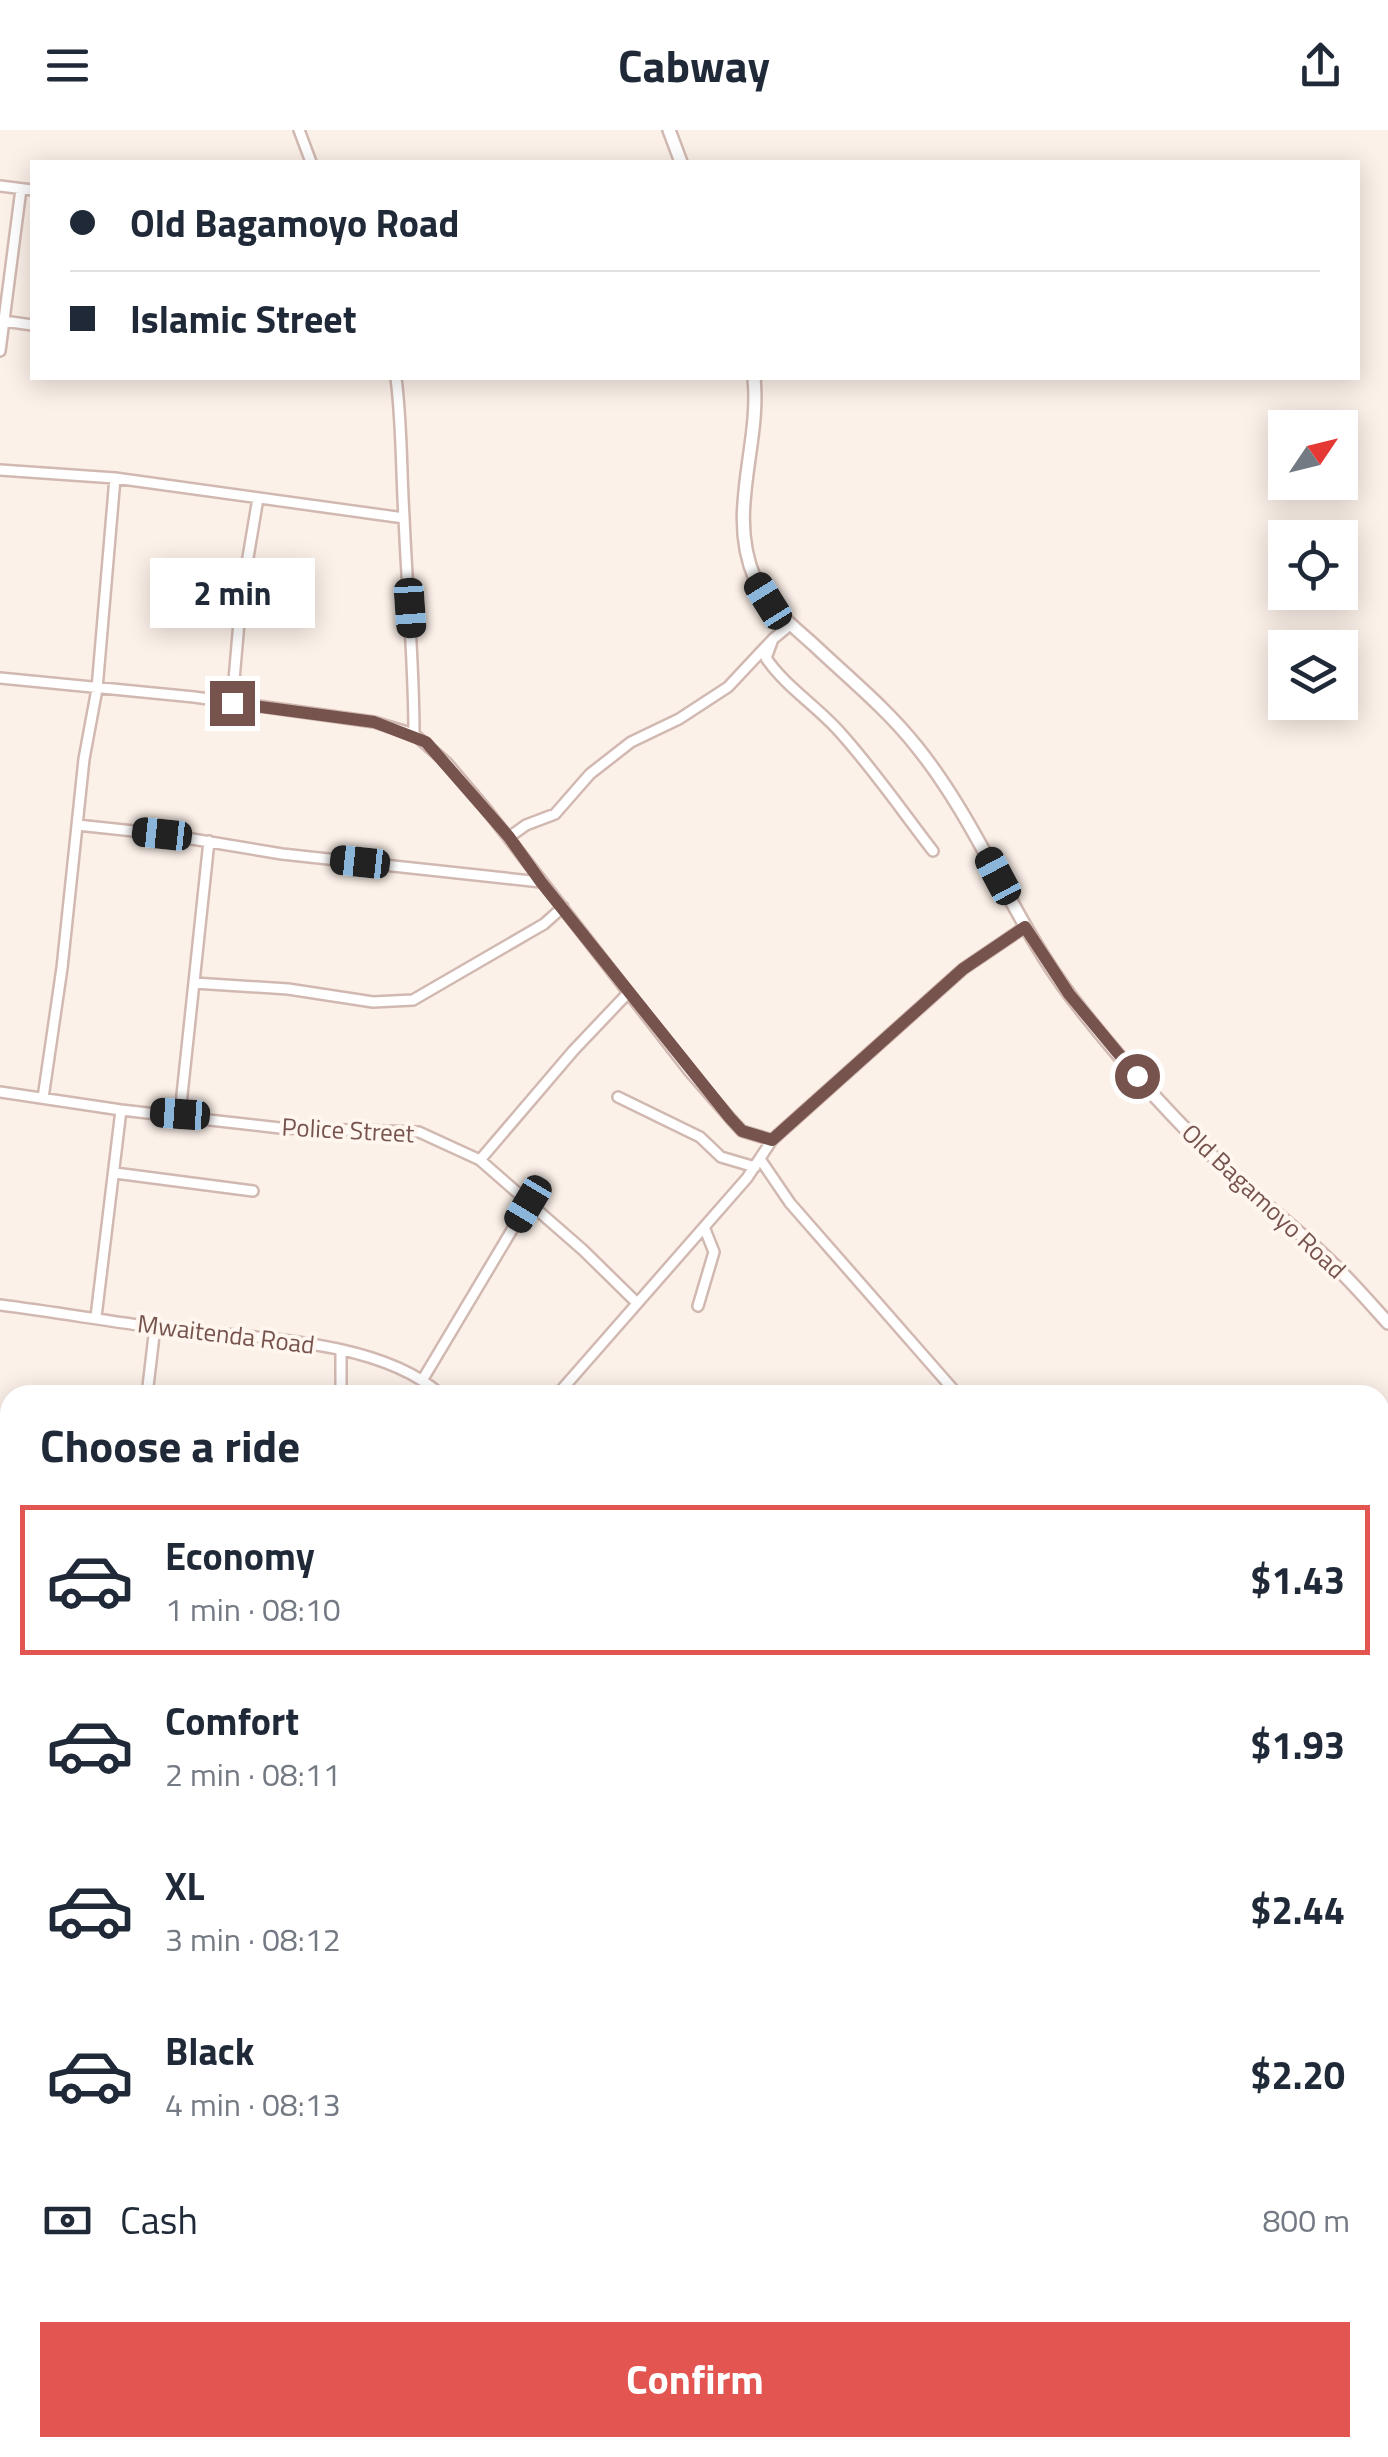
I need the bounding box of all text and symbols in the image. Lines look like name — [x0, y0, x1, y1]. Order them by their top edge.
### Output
text: Cabway — [618, 31, 770, 99]
icon: menu — [40, 38, 95, 93]
icon: share — [1293, 38, 1348, 93]
text: Old Bagamoyo Road — [130, 194, 459, 252]
text: Islamic Street — [130, 290, 357, 348]
north arrow — [1268, 410, 1358, 500]
map controls — [1268, 410, 1358, 720]
button: locate — [1268, 520, 1358, 610]
callout: 2 min — [150, 558, 314, 628]
car — [739, 568, 797, 634]
text: 2 min — [194, 569, 271, 617]
car — [393, 577, 427, 639]
button: layers — [1268, 630, 1358, 720]
route end — [210, 681, 255, 726]
car — [131, 816, 193, 852]
car — [971, 842, 1025, 910]
car — [329, 844, 391, 880]
route start — [1115, 1054, 1160, 1099]
car — [149, 1097, 211, 1131]
street label: Police Street — [281, 1108, 415, 1152]
street label: Old Bagamoyo Road — [1173, 1115, 1355, 1287]
car — [500, 1171, 556, 1237]
street label: Mwaitenda Road — [135, 1304, 317, 1364]
text: Choose a ride — [40, 1411, 300, 1479]
text: Economy — [165, 1527, 315, 1585]
icon: car — [45, 1535, 135, 1625]
text: $1.43 — [1250, 1551, 1345, 1609]
text: 1 min · 08:10 — [165, 1585, 341, 1633]
text: Comfort — [165, 1692, 299, 1750]
icon: car — [45, 1700, 135, 1790]
text: $1.93 — [1250, 1716, 1345, 1774]
text: 2 min · 08:11 — [165, 1750, 341, 1798]
text: XL — [165, 1857, 205, 1915]
icon: car — [45, 1865, 135, 1955]
text: $2.44 — [1250, 1881, 1345, 1939]
text: 3 min · 08:12 — [165, 1915, 341, 1963]
text: Black — [165, 2022, 254, 2080]
icon: car — [45, 2030, 135, 2120]
text: $2.20 — [1250, 2046, 1345, 2104]
text: 4 min · 08:13 — [165, 2080, 341, 2128]
text: Cash — [120, 2191, 198, 2249]
icon: cash — [40, 2193, 95, 2248]
text: 800 m — [1262, 2196, 1350, 2244]
button: Confirm — [40, 2322, 1350, 2437]

